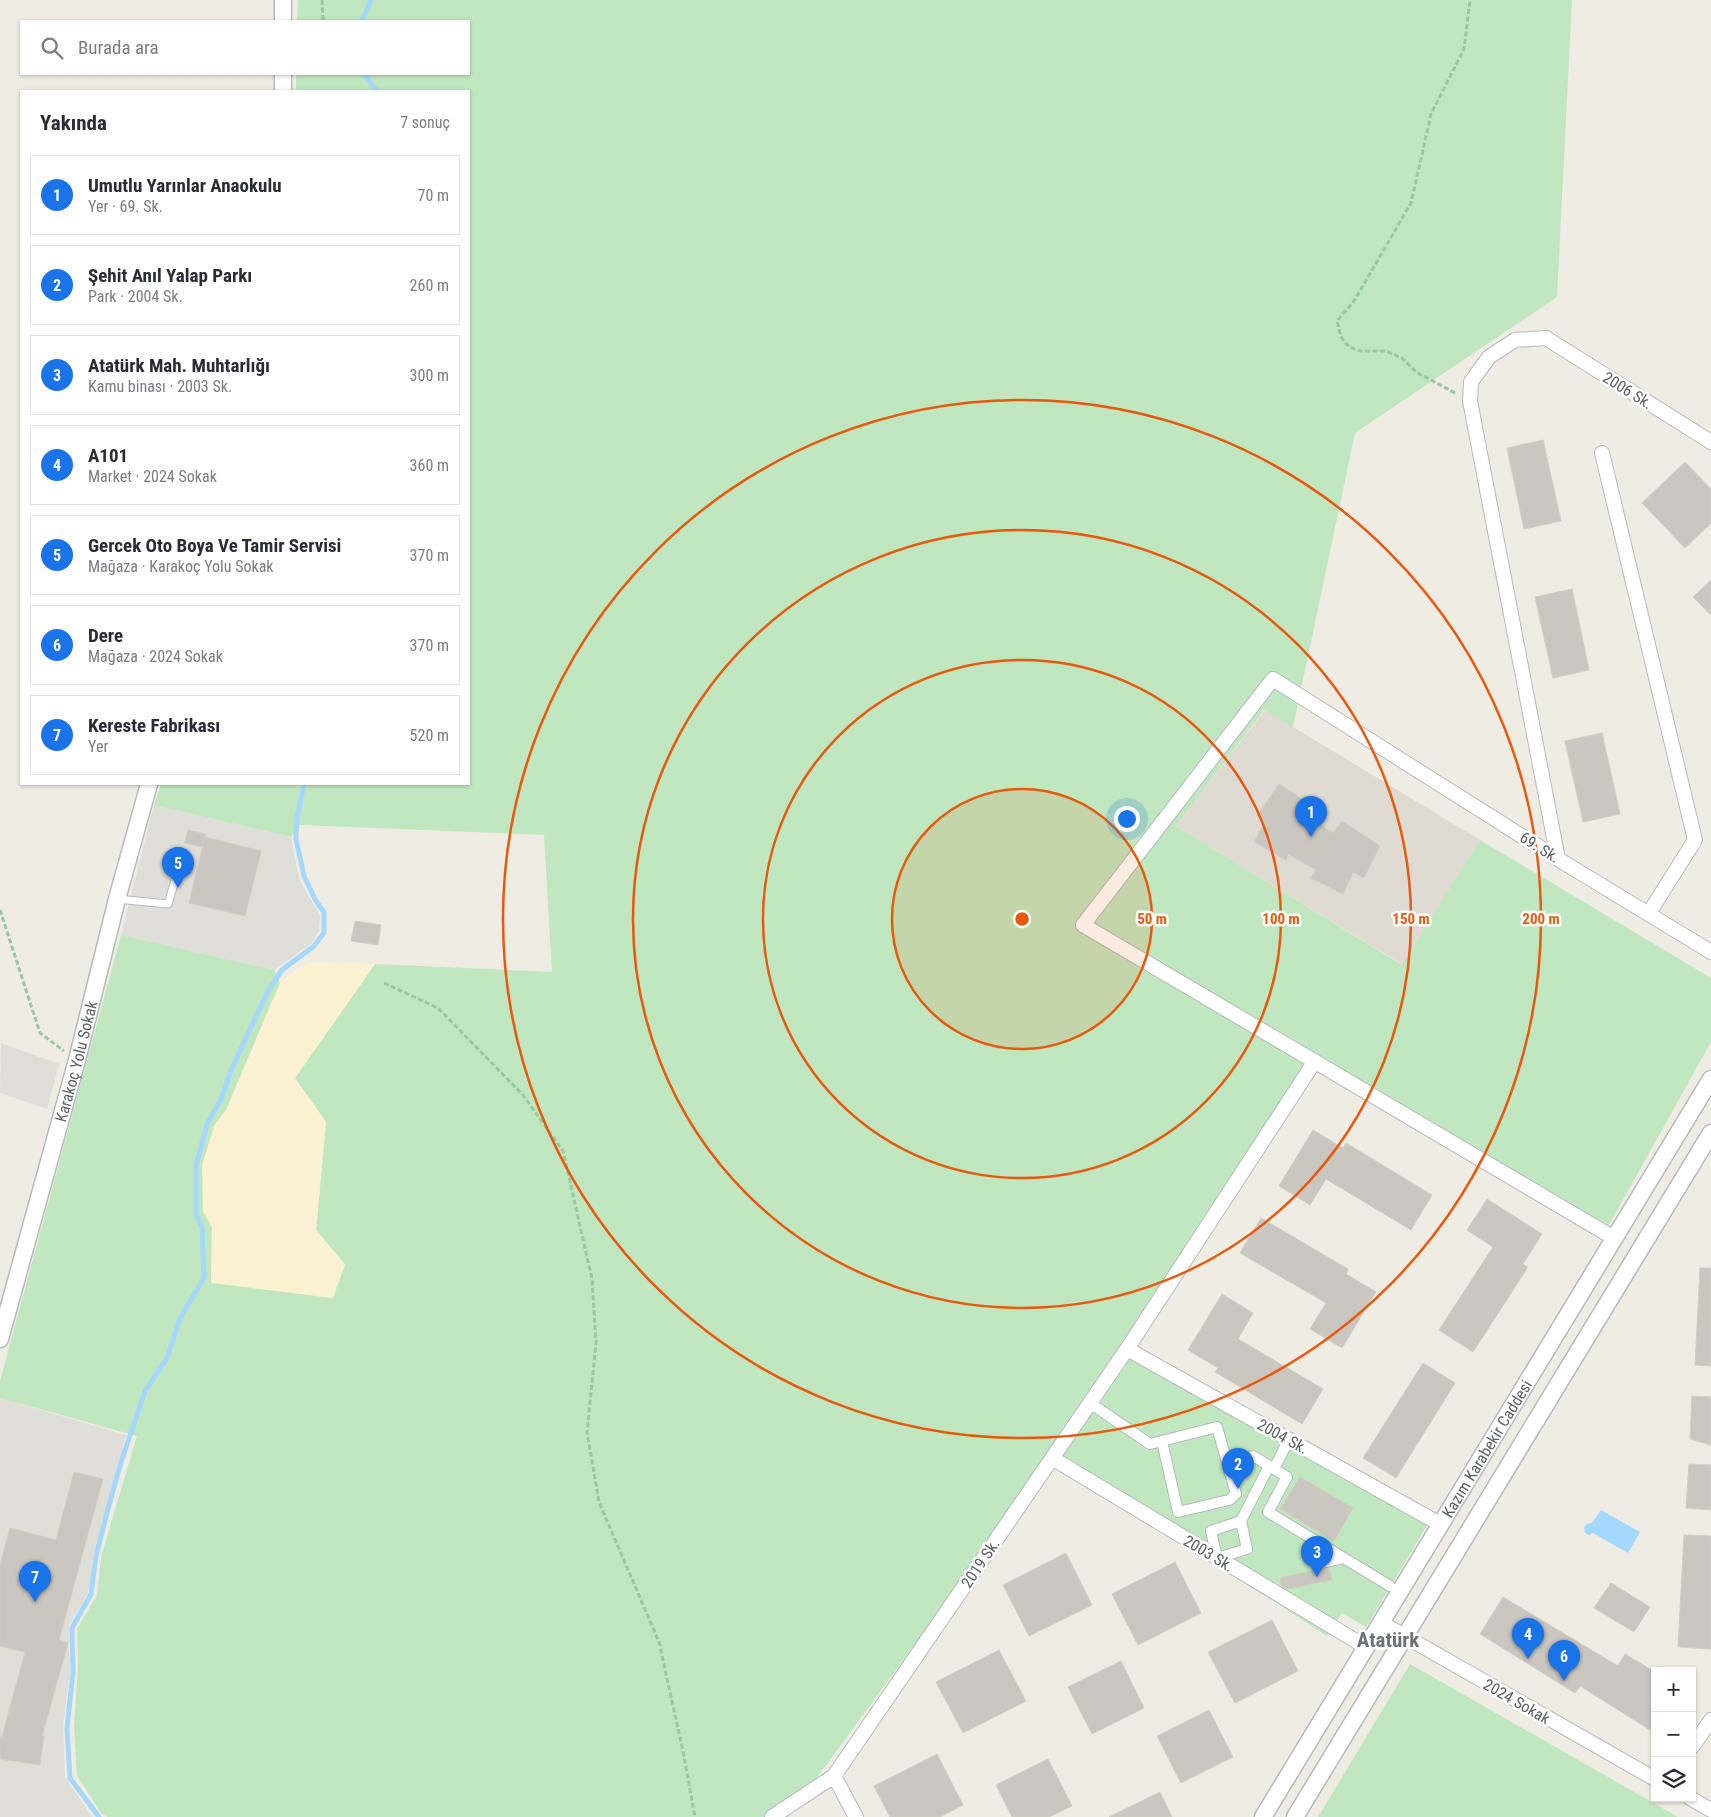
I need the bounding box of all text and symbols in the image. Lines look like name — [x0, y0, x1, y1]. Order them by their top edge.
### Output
search box — [20, 20, 470, 75]
icon: search — [38, 34, 66, 62]
text: Burada ara — [78, 36, 159, 59]
text: Yakında — [40, 111, 107, 135]
text: 7 sonuç — [400, 113, 450, 132]
text: Umutlu Yarınlar Anaokulu — [88, 174, 282, 197]
text: 1 — [53, 186, 61, 205]
text: 70 m — [417, 186, 449, 205]
text: Yer · 69. Sk. — [88, 197, 163, 216]
text: Şehit Anıl Yalap Parkı — [88, 264, 252, 287]
text: 2 — [53, 276, 61, 295]
text: 260 m — [410, 276, 449, 295]
text: Park · 2004 Sk. — [88, 287, 183, 306]
text: Atatürk Mah. Muhtarlığı — [88, 354, 270, 377]
text: 3 — [53, 366, 61, 385]
text: 300 m — [410, 366, 449, 385]
street label: 2006 Sk. — [1599, 368, 1656, 413]
text: Kamu binası · 2003 Sk. — [88, 377, 232, 396]
text: A101 — [88, 444, 128, 467]
text: 4 — [53, 456, 61, 475]
text: 360 m — [410, 456, 449, 475]
text: Market · 2024 Sokak — [88, 467, 217, 486]
text: Gercek Oto Boya Ve Tamir Servisi — [88, 534, 341, 557]
text: 5 — [53, 546, 61, 565]
text: 370 m — [410, 546, 449, 565]
text: Mağaza · Karakoç Yolu Sokak — [88, 557, 274, 576]
text: Dere — [88, 624, 123, 647]
text: 6 — [53, 636, 61, 655]
text: 370 m — [410, 636, 449, 655]
text: Mağaza · 2024 Sokak — [88, 647, 223, 666]
text: Kereste Fabrikası — [88, 714, 220, 737]
text: 7 — [53, 726, 61, 745]
text: 520 m — [410, 726, 449, 745]
text: Yer — [88, 737, 108, 756]
pin: 1 — [1295, 796, 1327, 837]
your location — [1114, 806, 1140, 832]
street label: 69. Sk. — [1516, 828, 1563, 867]
pin: 5 — [162, 847, 194, 888]
centre of rings — [1013, 910, 1031, 928]
text: 50 m — [1137, 910, 1167, 928]
text: 100 m — [1262, 910, 1300, 928]
text: 150 m — [1392, 910, 1430, 928]
text: 200 m — [1522, 910, 1560, 928]
street label: Karakoç Yolu Sokak — [51, 998, 102, 1124]
street label: Kazım Karabekir Caddesi — [1438, 1377, 1536, 1521]
street label: 2004 Sk. — [1254, 1415, 1311, 1458]
pin: 2 — [1222, 1448, 1254, 1489]
street label: 2003 Sk. — [1180, 1531, 1237, 1576]
street label: 2019 Sk. — [957, 1535, 1004, 1591]
pin: 3 — [1301, 1536, 1333, 1577]
pin: 7 — [19, 1561, 51, 1602]
pin: 4 — [1512, 1618, 1544, 1659]
district label: Atatürk — [1357, 1628, 1420, 1652]
pin: 6 — [1548, 1640, 1580, 1681]
map controls — [1651, 1667, 1696, 1802]
button: + — [1651, 1667, 1696, 1712]
street label: 2024 Sokak — [1480, 1675, 1554, 1728]
button: − — [1651, 1712, 1696, 1757]
button: layers — [1651, 1757, 1696, 1802]

